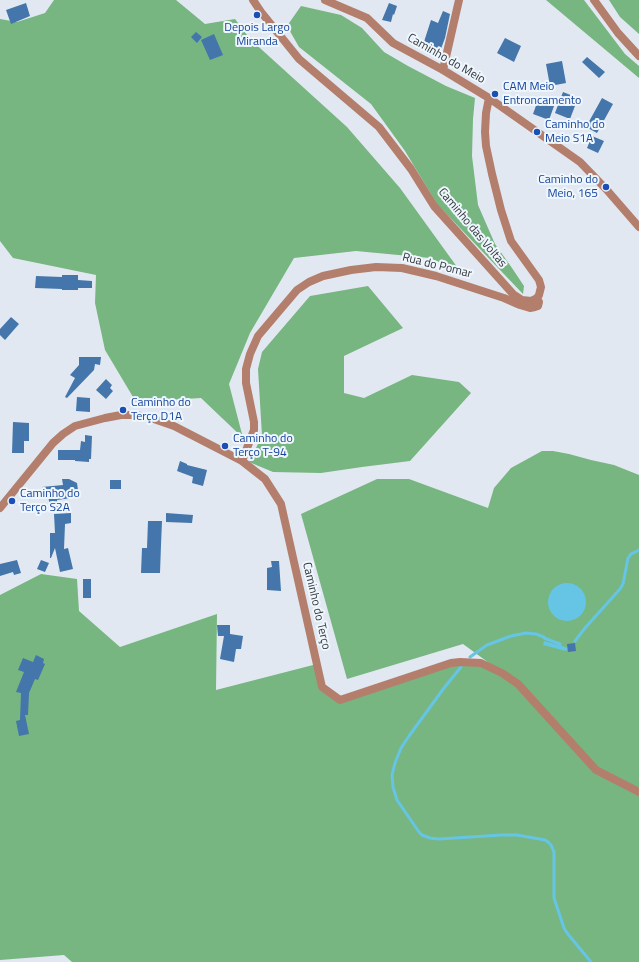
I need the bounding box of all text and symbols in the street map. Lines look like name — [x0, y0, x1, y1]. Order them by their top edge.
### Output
marker: Depois Largo Miranda — [252, 10, 262, 20]
place label: Depois Largo Miranda — [224, 21, 290, 49]
street label: Caminho do Meio — [405, 31, 487, 87]
place label: CAM Meio Entroncamento — [503, 80, 581, 108]
marker: CAM Meio Entroncamento — [490, 89, 500, 99]
place label: Caminho do Meio S1A — [545, 118, 605, 146]
marker: Caminho do Meio S1A — [532, 127, 542, 137]
place label: Caminho do Meio, 165 — [538, 173, 598, 201]
marker: Caminho do Meio, 165 — [601, 182, 611, 192]
street label: Caminho das Voltas — [435, 185, 509, 271]
street label: Rua do Pomar — [401, 250, 473, 282]
place label: Caminho do Terço D1A — [131, 396, 191, 424]
marker: Caminho do Terço D1A — [118, 405, 128, 415]
place label: Caminho do Terço T-94 — [233, 432, 293, 460]
marker: Caminho do Terço T-94 — [220, 441, 230, 451]
place label: Caminho do Terço S2A — [20, 487, 80, 515]
marker: Caminho do Terço S2A — [7, 496, 17, 506]
street label: Caminho do Terço — [299, 561, 333, 651]

